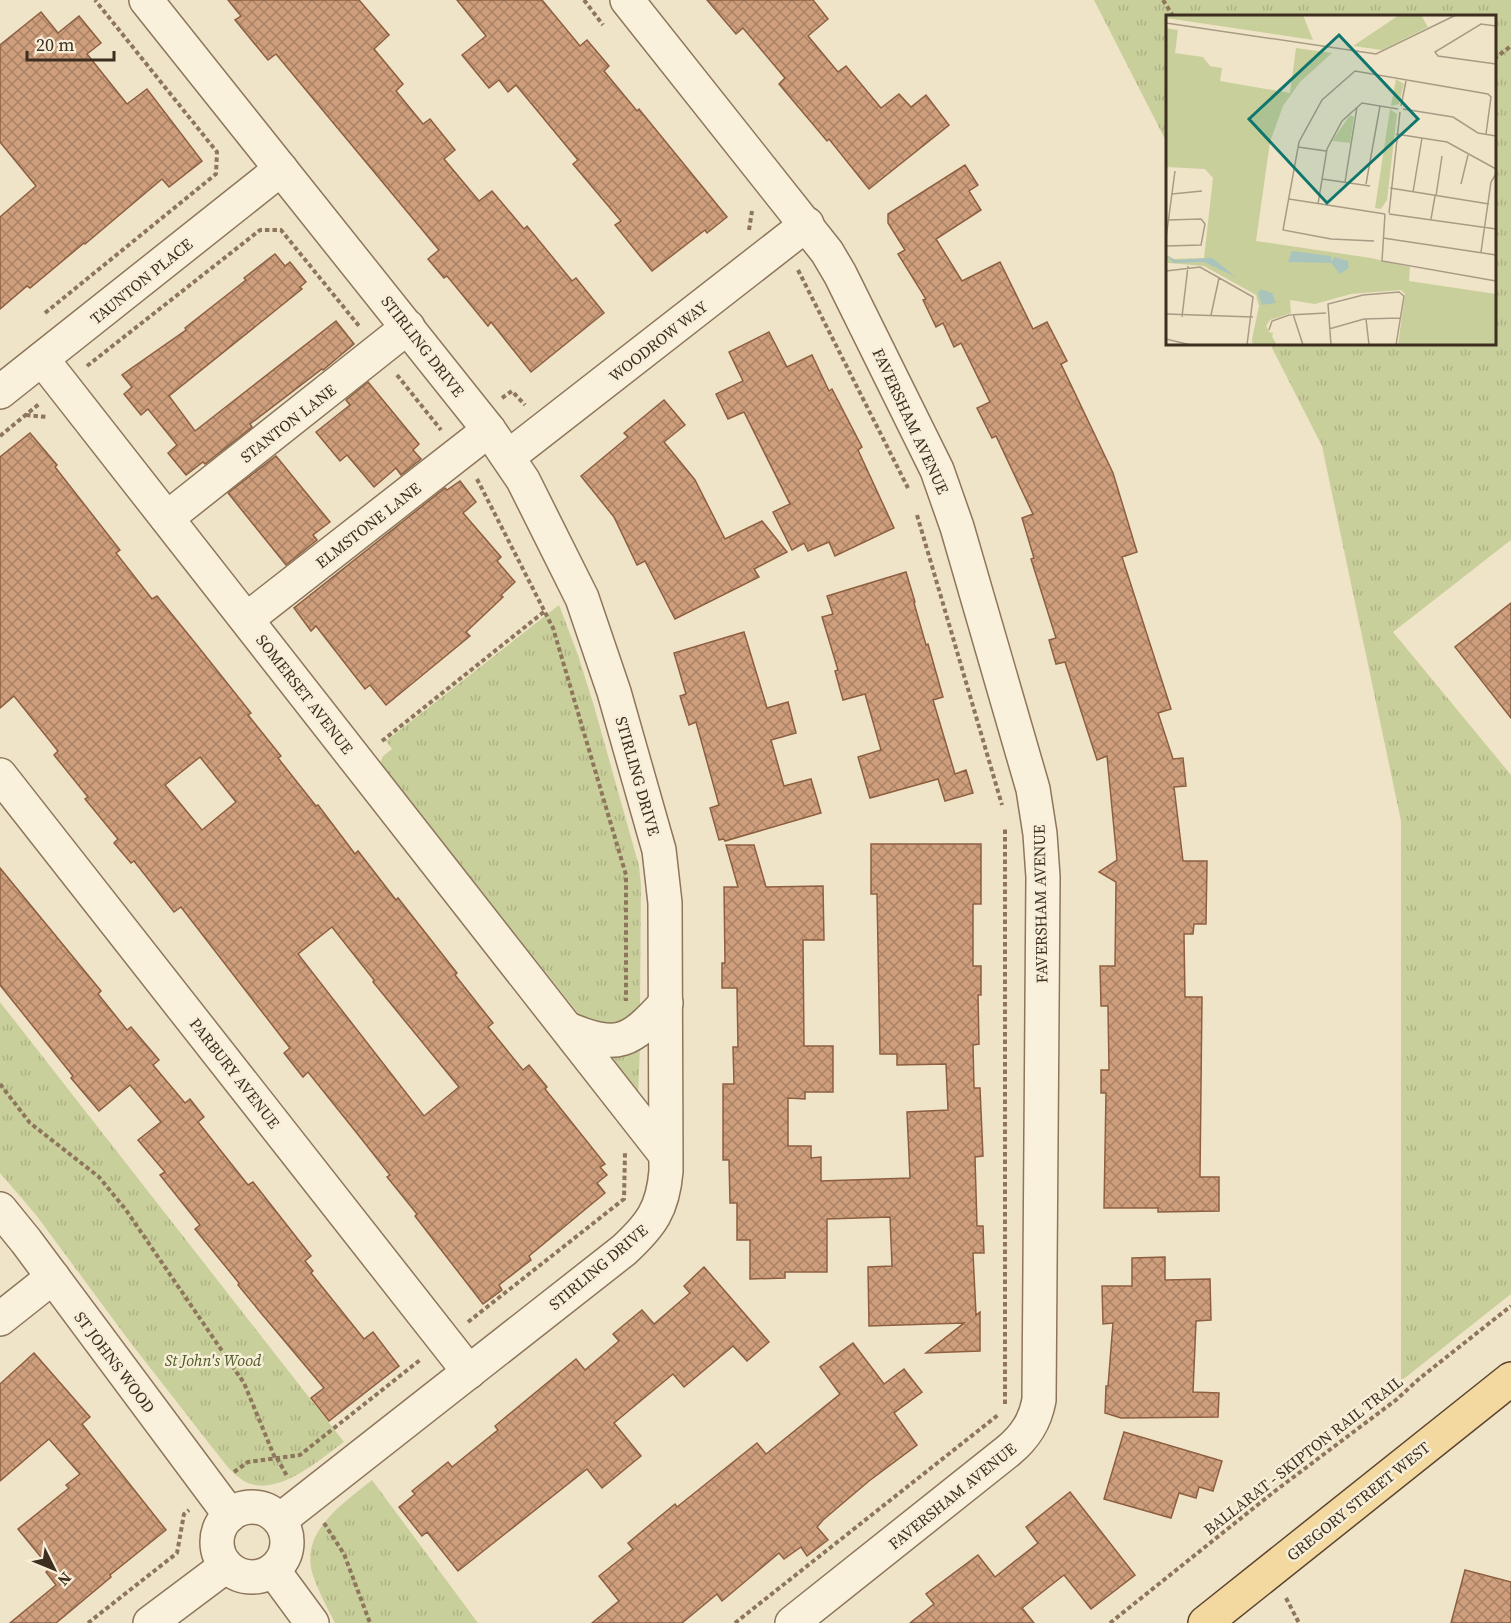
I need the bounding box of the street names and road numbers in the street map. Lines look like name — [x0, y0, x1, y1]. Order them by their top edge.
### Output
street label: TAUNTON PLACE — [85, 233, 197, 329]
street label: STIRLING DRIVE — [376, 291, 470, 401]
street label: WOODROW WAY — [604, 295, 712, 387]
street label: FAVERSHAM AVENUE — [868, 344, 955, 498]
street label: STANTON LANE — [236, 378, 341, 467]
street label: ELMSTONE LANE — [311, 477, 426, 573]
street label: SOMERSET AVENUE — [251, 630, 359, 759]
street label: STIRLING DRIVE — [610, 714, 666, 838]
street label: FAVERSHAM AVENUE — [1028, 824, 1052, 984]
street label: PARBURY AVENUE — [185, 1013, 285, 1133]
street label: STIRLING DRIVE — [544, 1219, 652, 1315]
street label: ST JOHNS WOOD — [69, 1307, 161, 1417]
street label: BALLARAT - SKIPTON RAIL TRAIL — [1199, 1370, 1407, 1540]
street label: GREGORY STREET WEST — [1282, 1436, 1435, 1566]
street label: FAVERSHAM AVENUE — [883, 1437, 1021, 1554]

